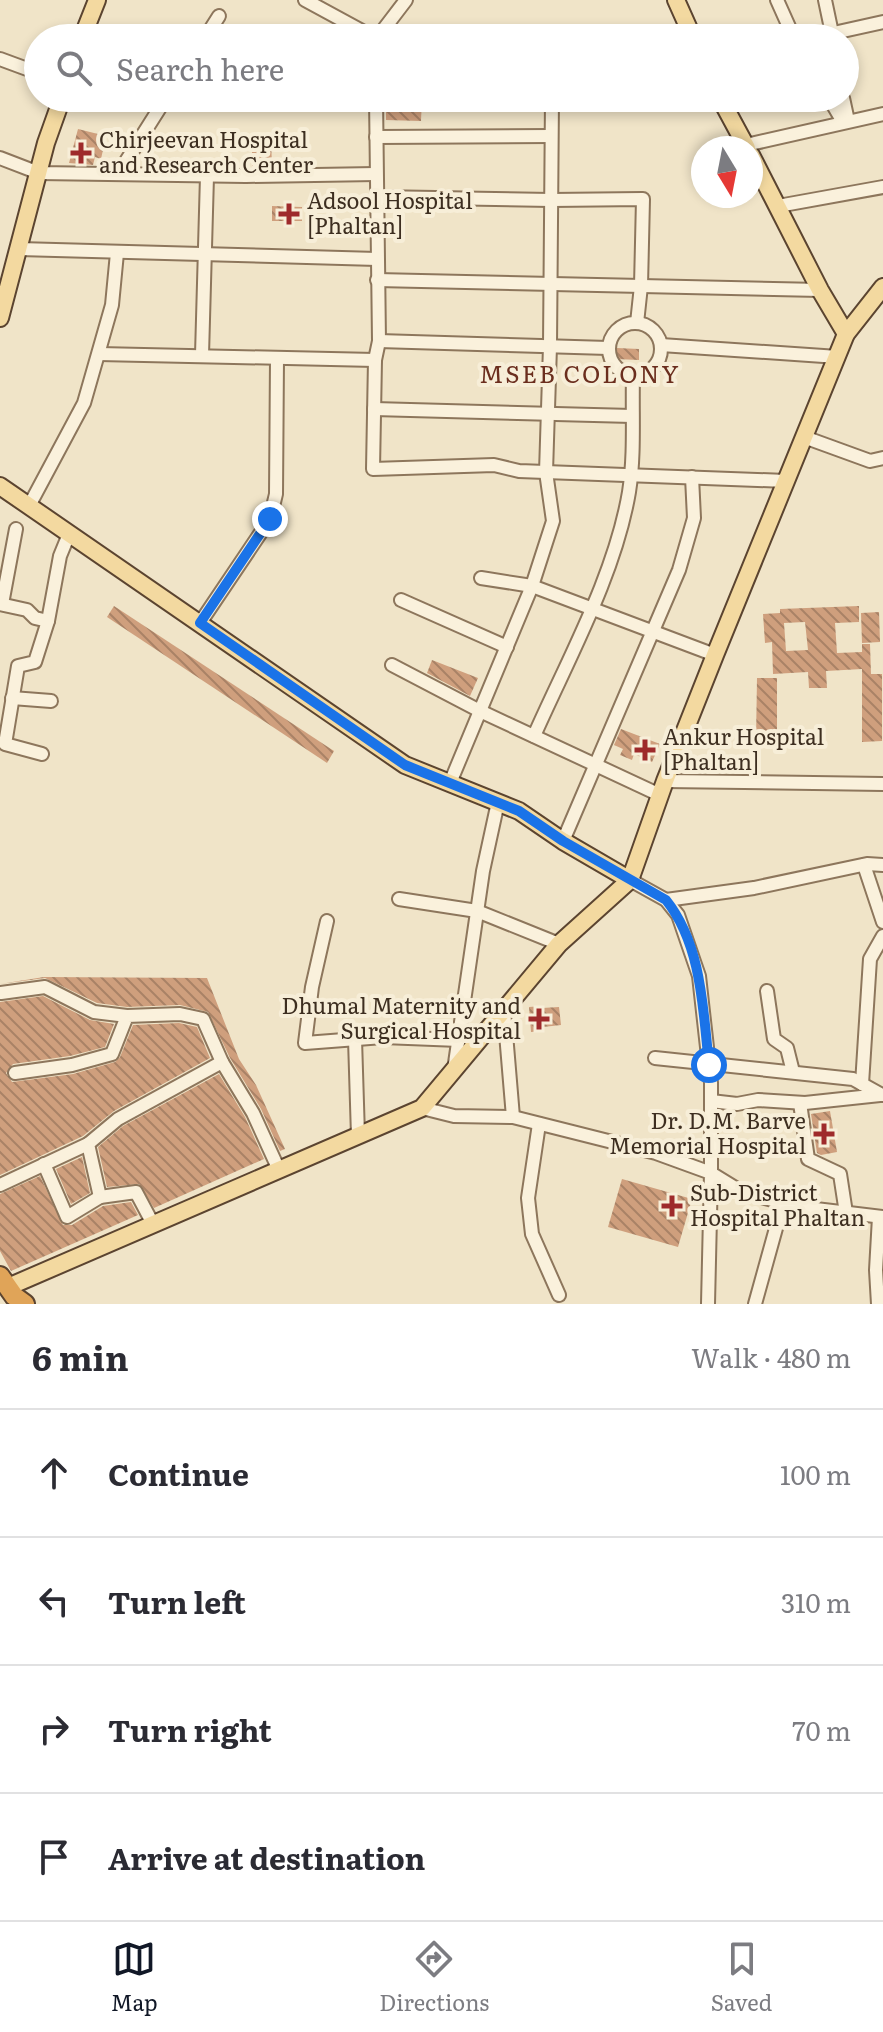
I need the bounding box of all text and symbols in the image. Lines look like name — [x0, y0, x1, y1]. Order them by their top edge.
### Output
search box — [24, 24, 859, 112]
icon: search — [52, 46, 96, 90]
text: Search here — [116, 46, 284, 90]
place label: Chirjeevan Hospital and Research Center — [99, 122, 314, 180]
north arrow — [691, 136, 763, 208]
marker: Chirjeevan Hospital and Research Center — [70, 142, 92, 164]
place label: Adsool Hospital [Phaltan] — [307, 183, 473, 241]
marker: Adsool Hospital [Phaltan] — [278, 203, 300, 225]
district label: MSEB COLONY — [479, 355, 681, 390]
route end — [252, 501, 288, 537]
place label: Ankur Hospital [Phaltan] — [663, 719, 824, 777]
marker: Ankur Hospital [Phaltan] — [634, 739, 656, 761]
place label: Dhumal Maternity and Surgical Hospital — [281, 988, 521, 1046]
marker: Dhumal Maternity and Surgical Hospital — [528, 1008, 550, 1030]
route start — [691, 1047, 727, 1083]
place label: Dr. D.M. Barve Memorial Hospital — [609, 1103, 806, 1161]
marker: Dr. D.M. Barve Memorial Hospital — [813, 1123, 835, 1145]
place label: Sub-District Hospital Phaltan — [690, 1175, 865, 1233]
marker: Sub-District Hospital Phaltan — [661, 1195, 683, 1217]
text: 6 min — [32, 1331, 129, 1381]
text: Walk · 480 m — [691, 1337, 851, 1376]
icon: ahead — [32, 1451, 76, 1495]
text: Continue — [108, 1451, 249, 1495]
text: 100 m — [780, 1454, 851, 1493]
icon: left — [32, 1579, 76, 1623]
text: Turn left — [108, 1579, 246, 1623]
text: 310 m — [781, 1582, 851, 1621]
icon: right — [32, 1707, 76, 1751]
text: Turn right — [108, 1707, 272, 1751]
text: 70 m — [792, 1710, 851, 1749]
icon: arrive — [32, 1835, 76, 1879]
text: Arrive at destination — [108, 1835, 425, 1879]
tab: Map — [111, 1937, 158, 2018]
tab: Directions — [379, 1937, 489, 2018]
tab: Saved — [711, 1937, 772, 2018]

